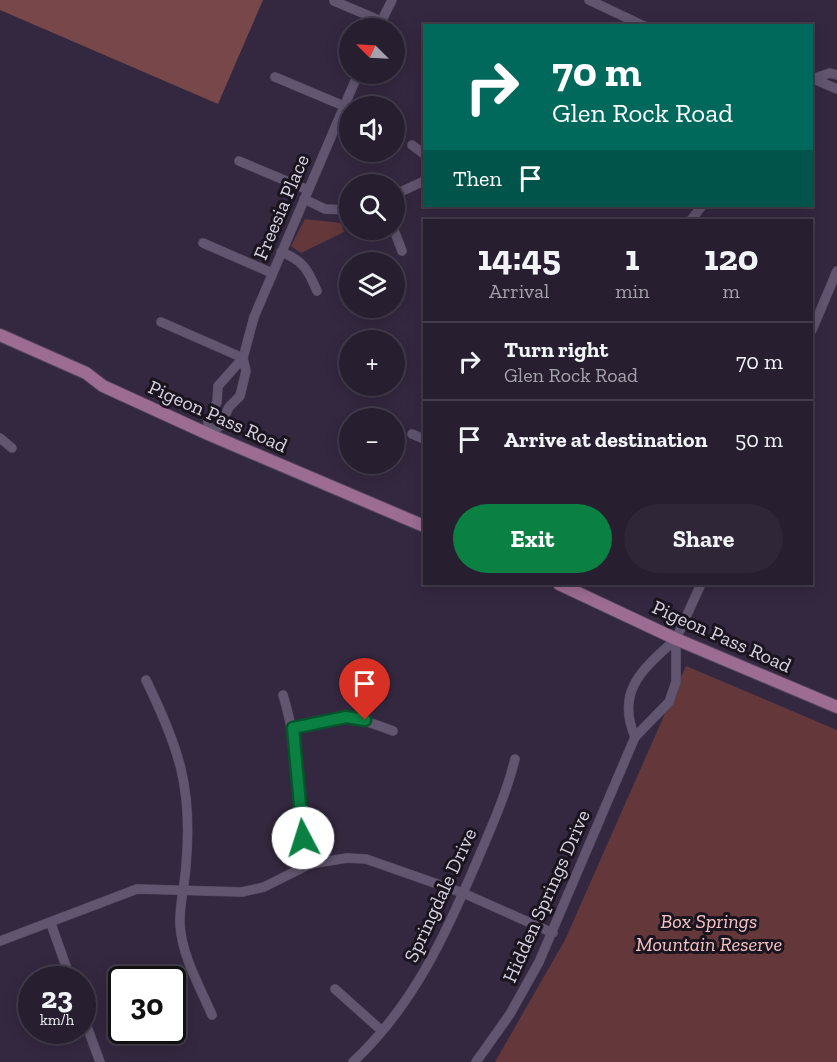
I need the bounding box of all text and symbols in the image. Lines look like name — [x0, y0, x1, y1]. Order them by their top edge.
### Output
north arrow — [339, 18, 405, 84]
map controls — [339, 18, 405, 474]
text: 70 m — [552, 46, 642, 97]
icon: right — [453, 48, 531, 126]
button: sound — [339, 96, 405, 162]
text: Glen Rock Road — [552, 97, 733, 129]
street label: Freesia Place — [248, 151, 314, 263]
icon: arrive — [514, 162, 547, 195]
text: Then — [453, 165, 502, 192]
button: search — [339, 174, 405, 240]
text: 14:45 — [477, 236, 561, 279]
text: 1 — [625, 236, 640, 279]
text: 120 — [704, 236, 759, 279]
button: layers — [339, 252, 405, 318]
text: Arrival — [489, 279, 549, 303]
text: min — [615, 279, 649, 303]
text: m — [723, 279, 740, 303]
button: + — [339, 330, 405, 396]
text: Turn right — [504, 336, 608, 363]
icon: right — [453, 345, 486, 378]
text: 70 m — [736, 348, 783, 375]
text: Glen Rock Road — [504, 363, 638, 387]
street label: Pigeon Pass Road — [145, 375, 291, 457]
button: − — [339, 408, 405, 474]
icon: arrive — [453, 423, 486, 456]
text: Arrive at destination — [504, 426, 707, 453]
text: 50 m — [735, 426, 783, 453]
button: Exit — [453, 504, 612, 573]
button: Share — [624, 504, 783, 573]
street label: Pigeon Pass Road — [649, 595, 795, 677]
pin — [339, 658, 390, 720]
icon: arrive — [348, 667, 381, 700]
position arrow — [271, 806, 335, 870]
street label: Hidden Springs Drive — [497, 806, 595, 986]
street label: Springdale Drive — [398, 824, 482, 966]
park label: Box Springs Mountain Reserve — [636, 909, 782, 956]
speed limit sign: 30 — [108, 966, 186, 1044]
text: 23 — [41, 980, 73, 1016]
text: km/h — [40, 1011, 74, 1029]

